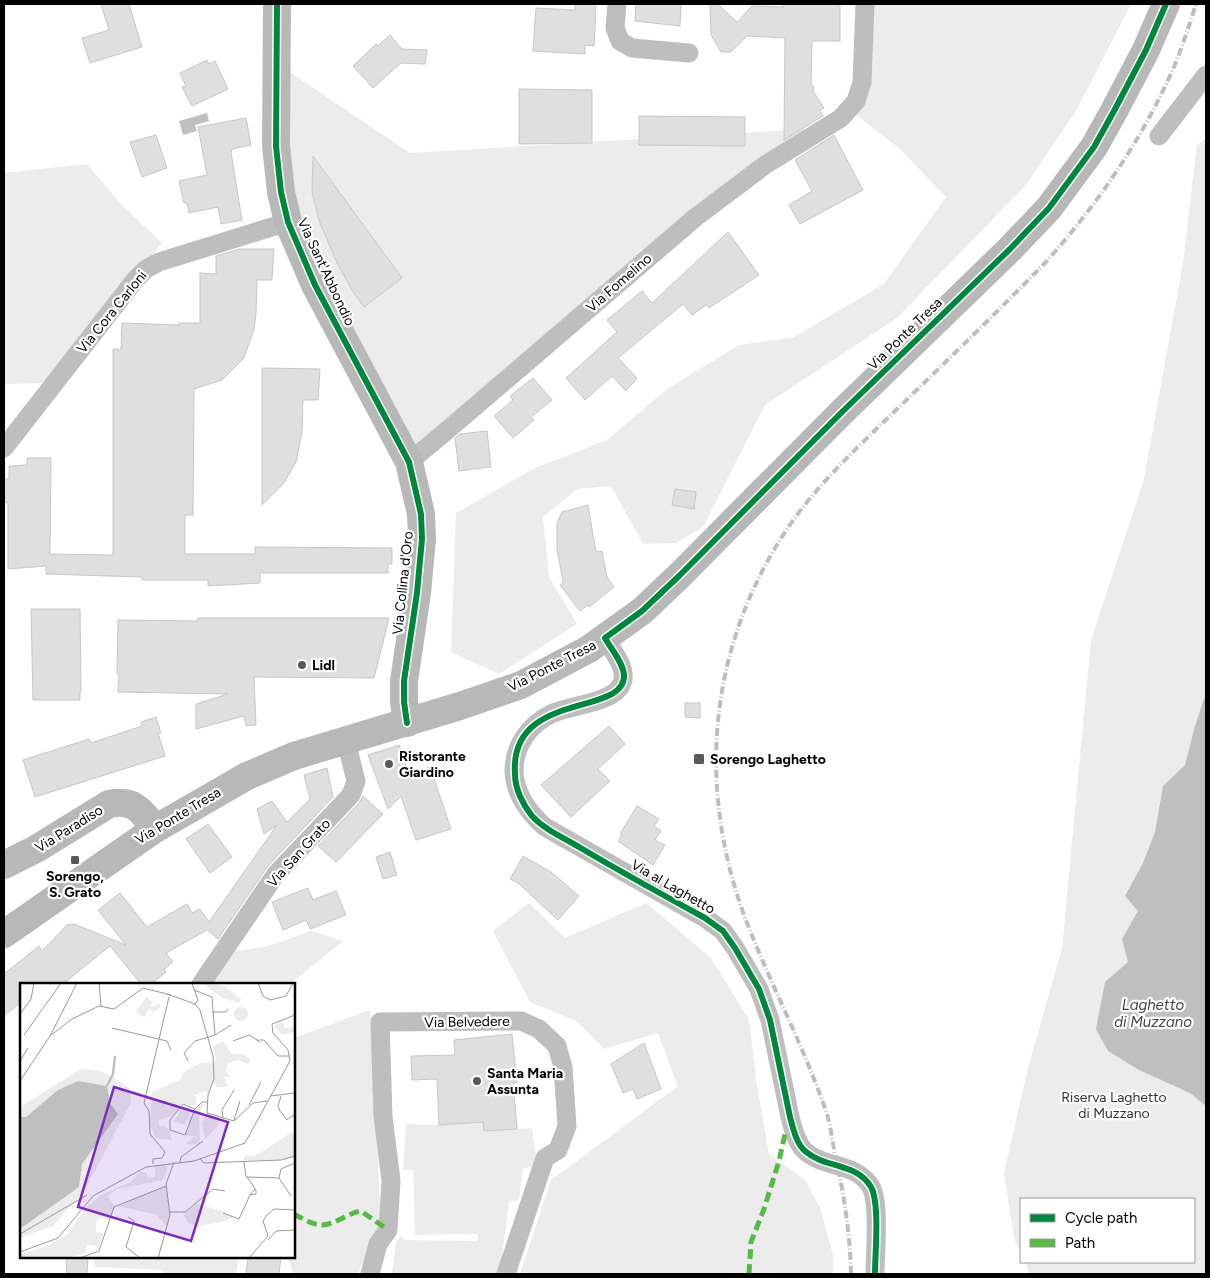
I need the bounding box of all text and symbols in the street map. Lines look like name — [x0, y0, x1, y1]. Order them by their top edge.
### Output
street label: Via Sant'Abbondio — [294, 216, 358, 328]
street label: Via Fomelino — [583, 250, 655, 316]
street label: Via Cora Carloni — [74, 267, 150, 357]
street label: Via Ponte Tresa — [864, 294, 946, 374]
street label: Via Collina d'Oro — [389, 530, 417, 636]
street label: Via Ponte Tresa — [505, 636, 599, 696]
place label: Lidl — [312, 657, 335, 674]
marker: Lidl — [296, 659, 308, 671]
place label: Ristorante Giardino — [399, 748, 466, 781]
place label: Sorengo Laghetto — [710, 751, 826, 768]
marker: Sorengo Laghetto — [692, 752, 706, 766]
marker: Ristorante Giardino — [383, 758, 395, 770]
street label: Via Ponte Tresa — [132, 784, 224, 848]
street label: Via Paradiso — [32, 801, 106, 857]
street label: Via San Grato — [264, 815, 334, 891]
marker: Sorengo, S. Grato — [69, 854, 81, 866]
street label: Via al Laghetto — [628, 856, 718, 918]
place label: Sorengo, S. Grato — [46, 868, 104, 901]
inset map — [20, 983, 295, 1258]
water label: Laghetto di Muzzano — [1114, 996, 1192, 1031]
street label: Via Belvedere — [424, 1013, 510, 1031]
place label: Santa Maria Assunta — [487, 1065, 563, 1098]
marker: Santa Maria Assunta — [471, 1075, 483, 1087]
park label: Riserva Laghetto di Muzzano — [1061, 1089, 1167, 1122]
legend — [1020, 1198, 1195, 1263]
text: Cycle path — [1065, 1209, 1137, 1227]
text: Path — [1065, 1234, 1095, 1252]

